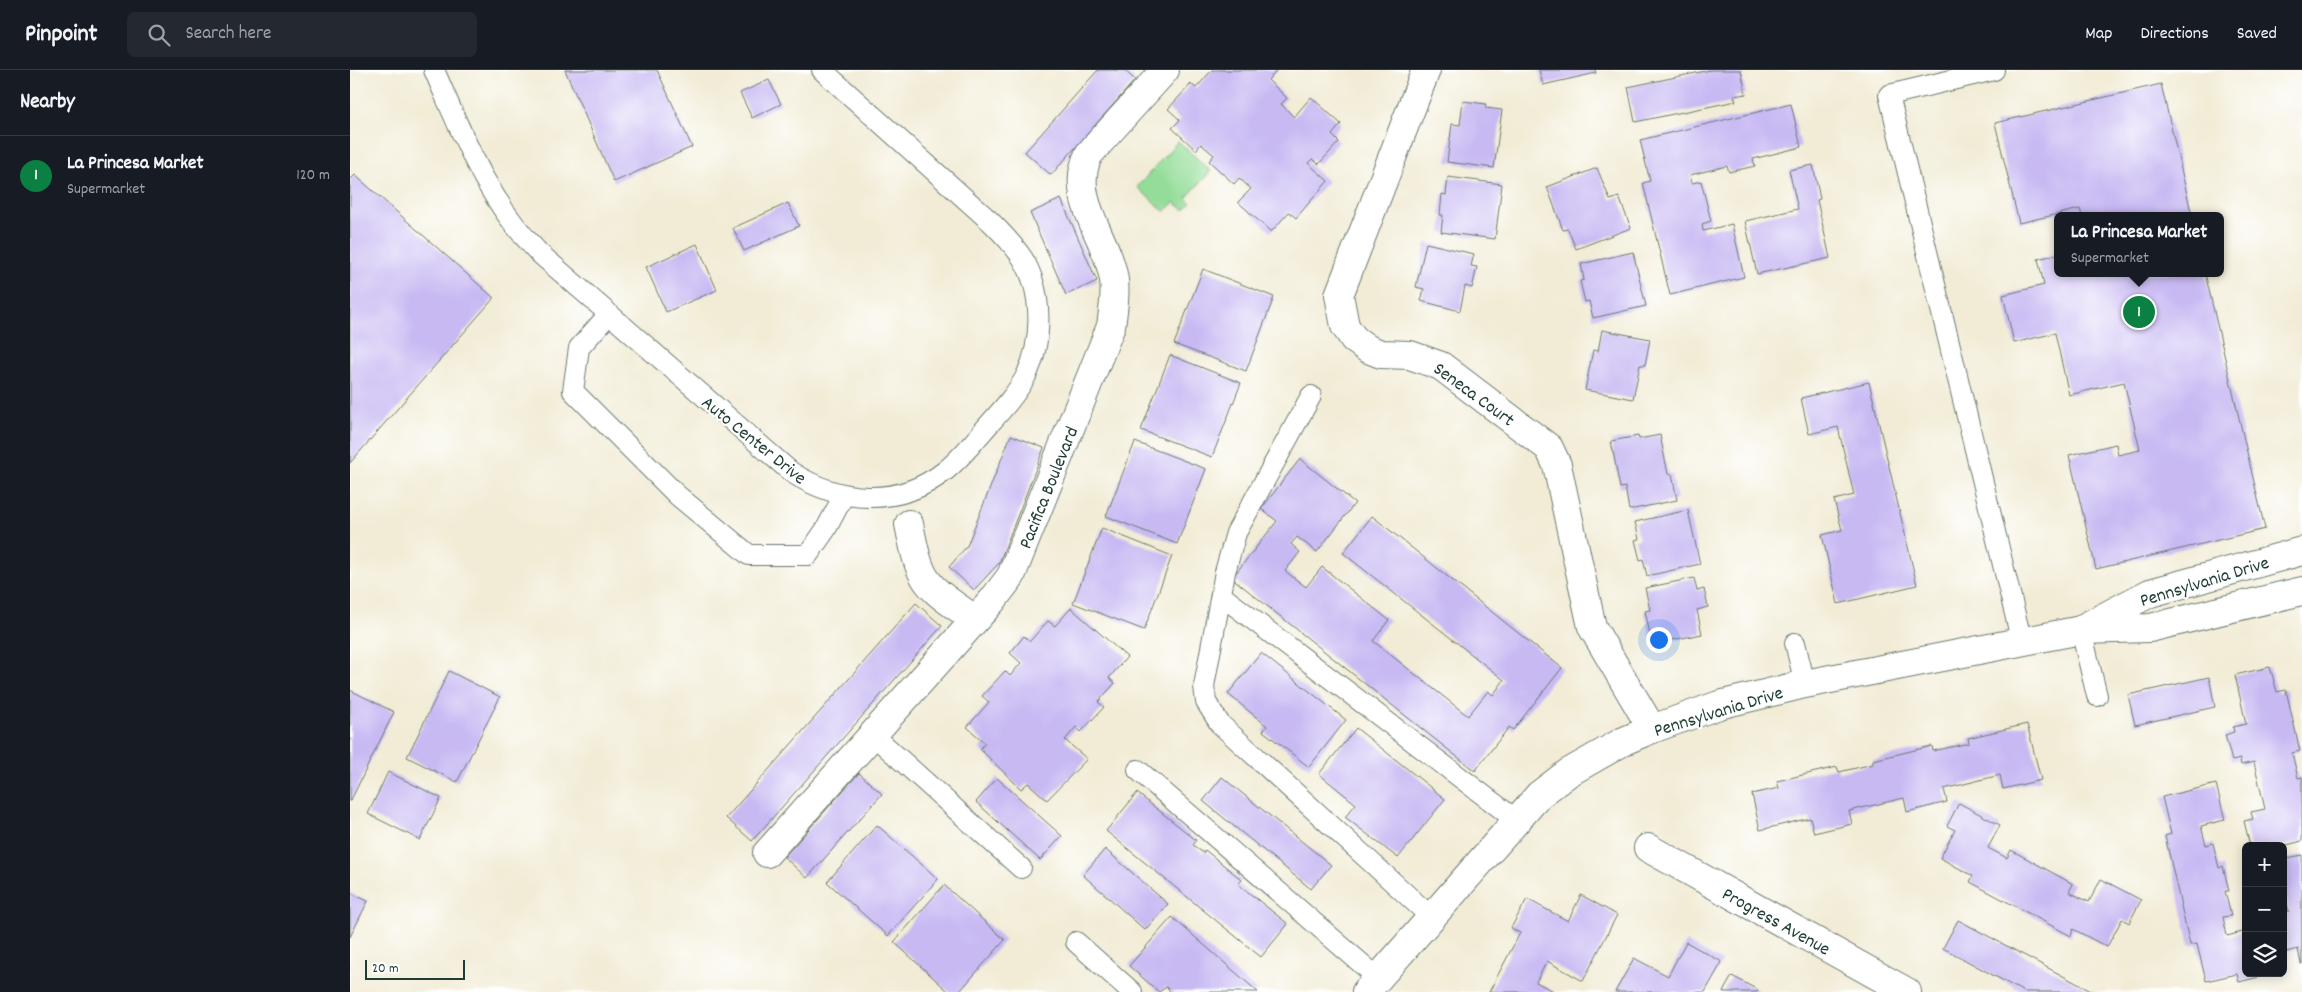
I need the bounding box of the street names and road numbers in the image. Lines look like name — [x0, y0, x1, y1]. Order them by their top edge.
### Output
street label: Seneca Court — [1427, 357, 1519, 435]
street label: Auto Center Drive — [694, 391, 811, 493]
street label: Pacifica Boulevard — [1013, 423, 1087, 553]
street label: Pennsylvania Drive — [2137, 551, 2273, 616]
street label: Pennsylvania Drive — [1651, 681, 1787, 746]
street label: Progress Avenue — [1716, 882, 1834, 964]

